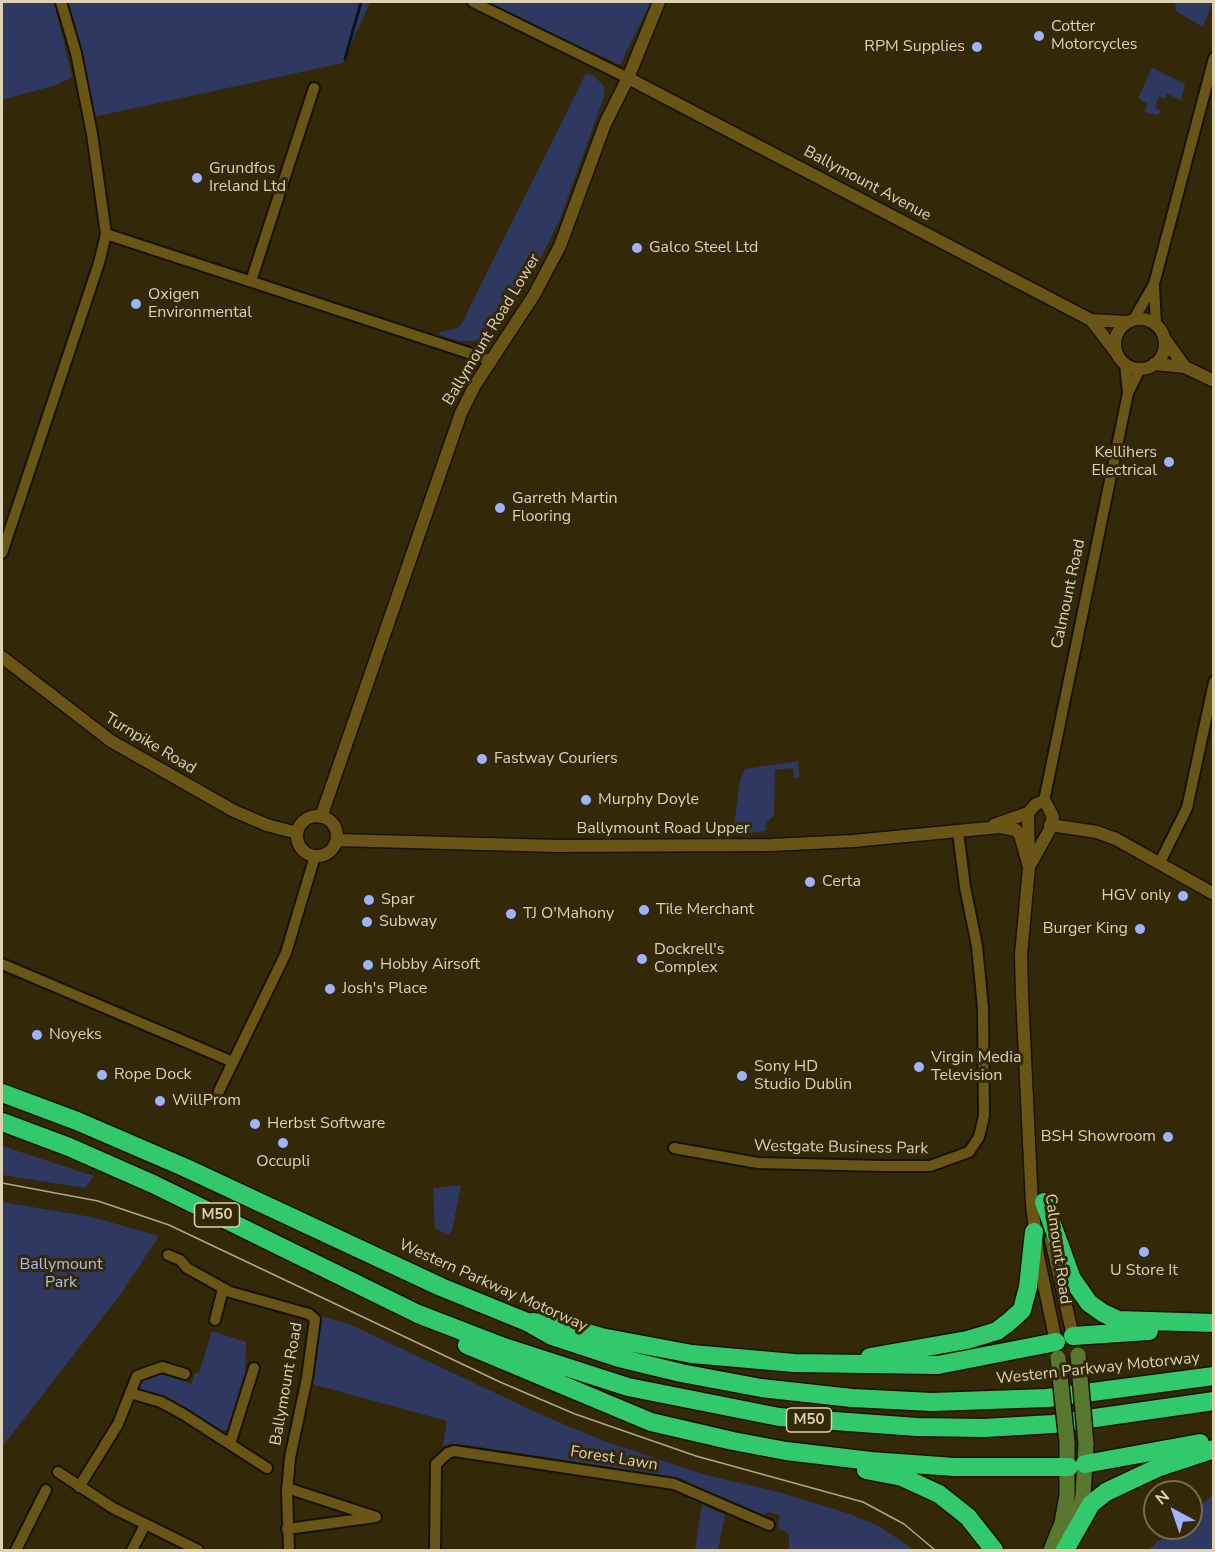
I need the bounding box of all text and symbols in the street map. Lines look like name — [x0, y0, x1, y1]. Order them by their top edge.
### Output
place label: Cotter Motorcycles — [1051, 17, 1137, 55]
marker: Cotter Motorcycles — [1032, 29, 1046, 43]
place label: RPM Supplies — [864, 37, 965, 57]
marker: RPM Supplies — [970, 40, 984, 54]
street label: Ballymount Avenue — [800, 142, 934, 226]
place label: Grundfos Ireland Ltd — [209, 159, 286, 197]
marker: Grundfos Ireland Ltd — [190, 171, 204, 185]
place label: Galco Steel Ltd — [649, 238, 758, 258]
marker: Galco Steel Ltd — [630, 241, 644, 255]
street label: Ballymount Road Lower — [439, 251, 545, 409]
place label: Oxigen Environmental — [148, 285, 252, 323]
marker: Oxigen Environmental — [129, 297, 143, 311]
place label: Kellihers Electrical — [1091, 443, 1157, 481]
marker: Kellihers Electrical — [1162, 455, 1176, 469]
place label: Garreth Martin Flooring — [512, 489, 617, 527]
marker: Garreth Martin Flooring — [493, 501, 507, 515]
street label: Calmount Road — [1048, 538, 1090, 650]
street label: Turnpike Road — [101, 709, 199, 779]
place label: Fastway Couriers — [494, 749, 618, 769]
marker: Fastway Couriers — [475, 752, 489, 766]
place label: Murphy Doyle — [598, 790, 699, 810]
marker: Murphy Doyle — [579, 793, 593, 807]
street label: Ballymount Road Upper — [576, 819, 750, 839]
place label: Certa — [822, 872, 861, 892]
marker: Certa — [803, 875, 817, 889]
place label: HGV only — [1101, 886, 1171, 906]
marker: HGV only — [1176, 889, 1190, 903]
place label: Spar — [381, 890, 414, 910]
marker: Spar — [362, 893, 376, 907]
place label: Tile Merchant — [656, 900, 754, 920]
marker: Tile Merchant — [637, 903, 651, 917]
place label: TJ O'Mahony — [523, 904, 614, 924]
marker: TJ O'Mahony — [504, 907, 518, 921]
place label: Subway — [379, 912, 437, 932]
marker: Subway — [360, 915, 374, 929]
place label: Burger King — [1043, 919, 1128, 939]
marker: Burger King — [1133, 922, 1147, 936]
place label: Dockrell's Complex — [654, 940, 724, 978]
marker: Dockrell's Complex — [635, 952, 649, 966]
place label: Hobby Airsoft — [380, 955, 480, 975]
marker: Hobby Airsoft — [361, 958, 375, 972]
place label: Josh's Place — [342, 979, 427, 999]
marker: Josh's Place — [323, 982, 337, 996]
place label: Noyeks — [49, 1025, 102, 1045]
marker: Noyeks — [30, 1028, 44, 1042]
place label: Virgin Media Television — [931, 1048, 1021, 1086]
place label: Sony HD Studio Dublin — [754, 1057, 852, 1095]
marker: Virgin Media Television — [912, 1060, 926, 1074]
place label: Rope Dock — [114, 1065, 192, 1085]
marker: Rope Dock — [95, 1068, 109, 1082]
marker: Sony HD Studio Dublin — [735, 1069, 749, 1083]
place label: WillProm — [172, 1091, 241, 1111]
marker: WillProm — [153, 1094, 167, 1108]
place label: Herbst Software — [267, 1114, 385, 1134]
marker: Herbst Software — [248, 1117, 262, 1131]
place label: BSH Showroom — [1041, 1127, 1156, 1147]
marker: BSH Showroom — [1161, 1130, 1175, 1144]
marker: Occupli — [276, 1136, 290, 1150]
street label: Westgate Business Park — [754, 1137, 928, 1159]
place label: Occupli — [256, 1152, 310, 1172]
street label: Calmount Road — [1040, 1193, 1074, 1305]
road number: M50 — [194, 1203, 240, 1227]
street label: Western Parkway Motorway — [396, 1236, 590, 1336]
marker: U Store It — [1137, 1245, 1151, 1259]
park label: Ballymount Park — [19, 1255, 103, 1293]
place label: U Store It — [1110, 1261, 1178, 1281]
street label: Ballymount Road — [267, 1321, 307, 1447]
street label: Western Parkway Motorway — [995, 1349, 1201, 1389]
road number: M50 — [786, 1408, 832, 1432]
street label: Forest Lawn — [569, 1443, 659, 1475]
north arrow — [1143, 1480, 1203, 1540]
text: N — [1151, 1485, 1174, 1510]

